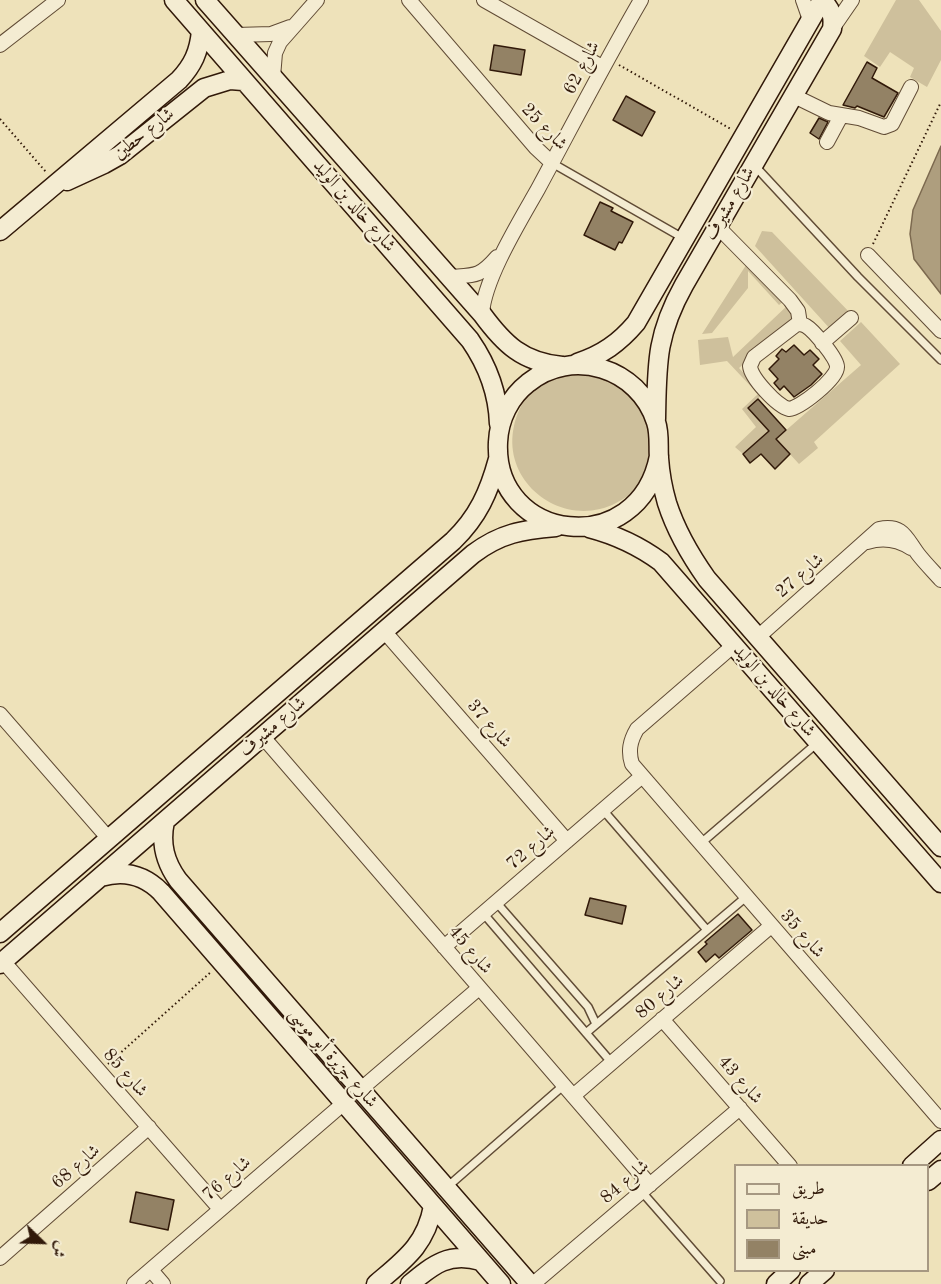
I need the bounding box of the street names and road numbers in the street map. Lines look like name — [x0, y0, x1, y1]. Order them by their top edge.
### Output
street label: شارع 62 — [559, 38, 605, 98]
street label: شارع 25 — [516, 99, 572, 155]
street label: شارع حطين — [109, 103, 179, 165]
street label: شارع خالد بن الوليد — [308, 155, 400, 257]
street label: شارع مشيرف — [700, 163, 760, 245]
street label: شارع 27 — [771, 549, 829, 603]
street label: شارع خالد بن الوليد — [728, 640, 820, 742]
street label: شارع مشيرف — [235, 692, 311, 762]
street label: شارع 37 — [462, 695, 516, 753]
street label: شارع 72 — [502, 821, 560, 875]
street label: شارع 35 — [775, 905, 829, 963]
street label: شارع 45 — [443, 921, 497, 979]
street label: شارع 80 — [631, 970, 689, 1024]
street label: شارع جزيرة أبو موسى — [284, 1004, 382, 1112]
street label: شارع 85 — [98, 1044, 152, 1102]
street label: شارع 43 — [713, 1051, 767, 1109]
street label: شارع 68 — [47, 1140, 105, 1194]
street label: شارع 76 — [198, 1152, 256, 1206]
street label: شارع 84 — [596, 1155, 654, 1209]

